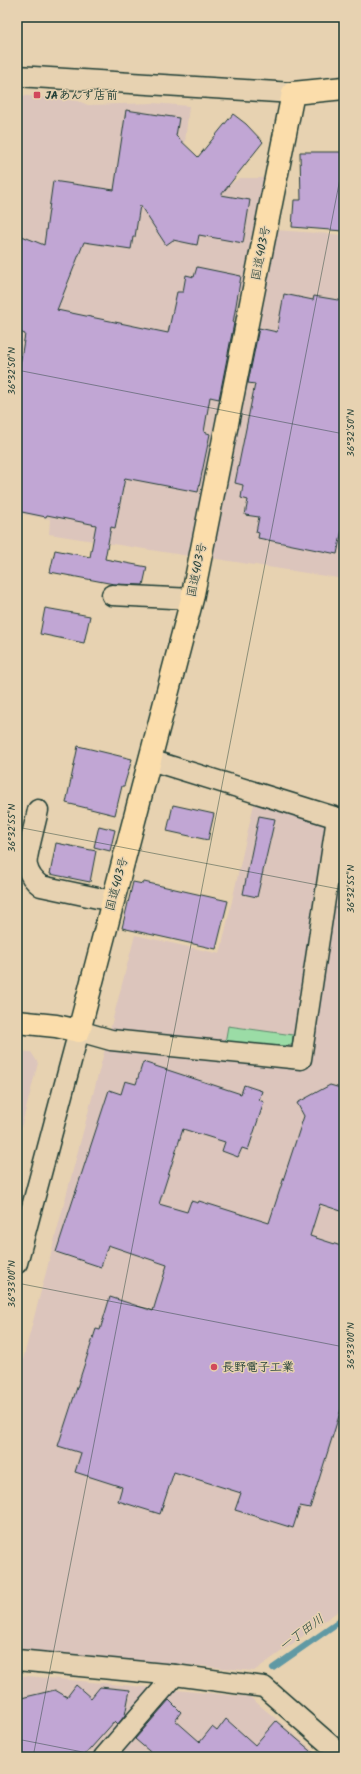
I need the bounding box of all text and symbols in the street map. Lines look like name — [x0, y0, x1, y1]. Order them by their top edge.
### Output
place label: JAあんず店前 — [45, 86, 118, 105]
marker: JAあんず店前 — [32, 90, 42, 100]
street label: 国道403号 — [246, 224, 276, 282]
text: 36°32'50"N — [4, 347, 20, 395]
text: 36°32'50"N — [343, 409, 359, 457]
street label: 国道403号 — [182, 541, 212, 599]
text: 36°32'55"N — [4, 804, 20, 852]
street label: 国道403号 — [101, 855, 133, 913]
text: 36°32'55"N — [343, 865, 359, 913]
text: 36°33'00"N — [4, 1260, 20, 1308]
text: 36°33'00"N — [343, 1322, 359, 1370]
place label: 長野電子工業 — [222, 1358, 294, 1377]
marker: 長野電子工業 — [209, 1362, 219, 1372]
water label: 一丁田川 — [275, 1609, 329, 1657]

